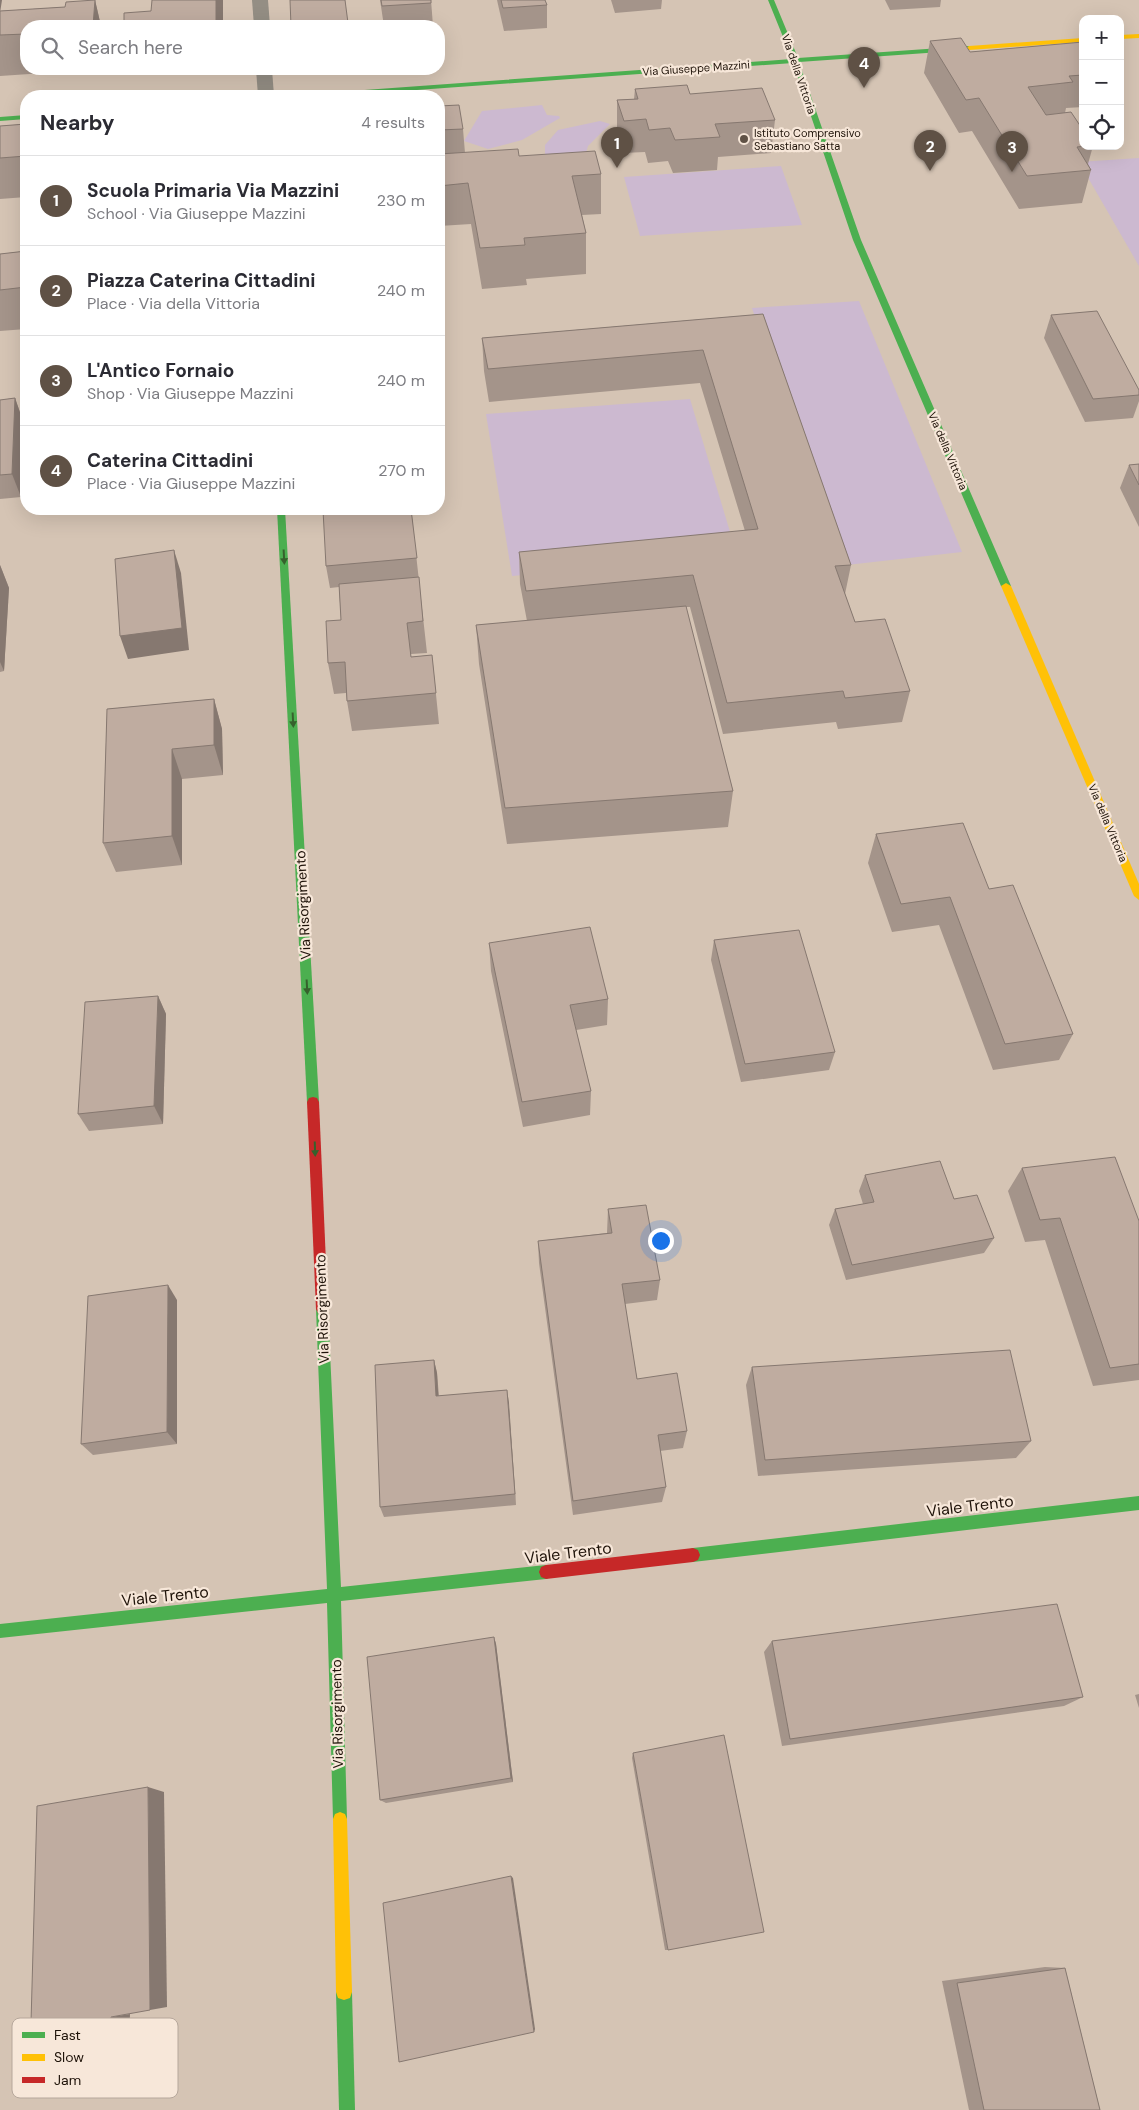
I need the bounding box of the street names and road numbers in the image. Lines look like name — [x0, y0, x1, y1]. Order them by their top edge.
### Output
street label: Via della Vittoria — [779, 32, 819, 116]
street label: Via Giuseppe Mazzini — [642, 57, 750, 79]
street label: Via della Vittoria — [925, 410, 971, 492]
street label: Via della Vittoria — [1085, 782, 1131, 864]
street label: Via Risorgimento — [291, 850, 315, 960]
street label: Via Risorgimento — [311, 1254, 333, 1364]
street label: Viale Trento — [925, 1490, 1015, 1522]
street label: Viale Trento — [523, 1537, 613, 1569]
street label: Viale Trento — [120, 1581, 210, 1611]
street label: Via Risorgimento — [327, 1659, 347, 1769]

